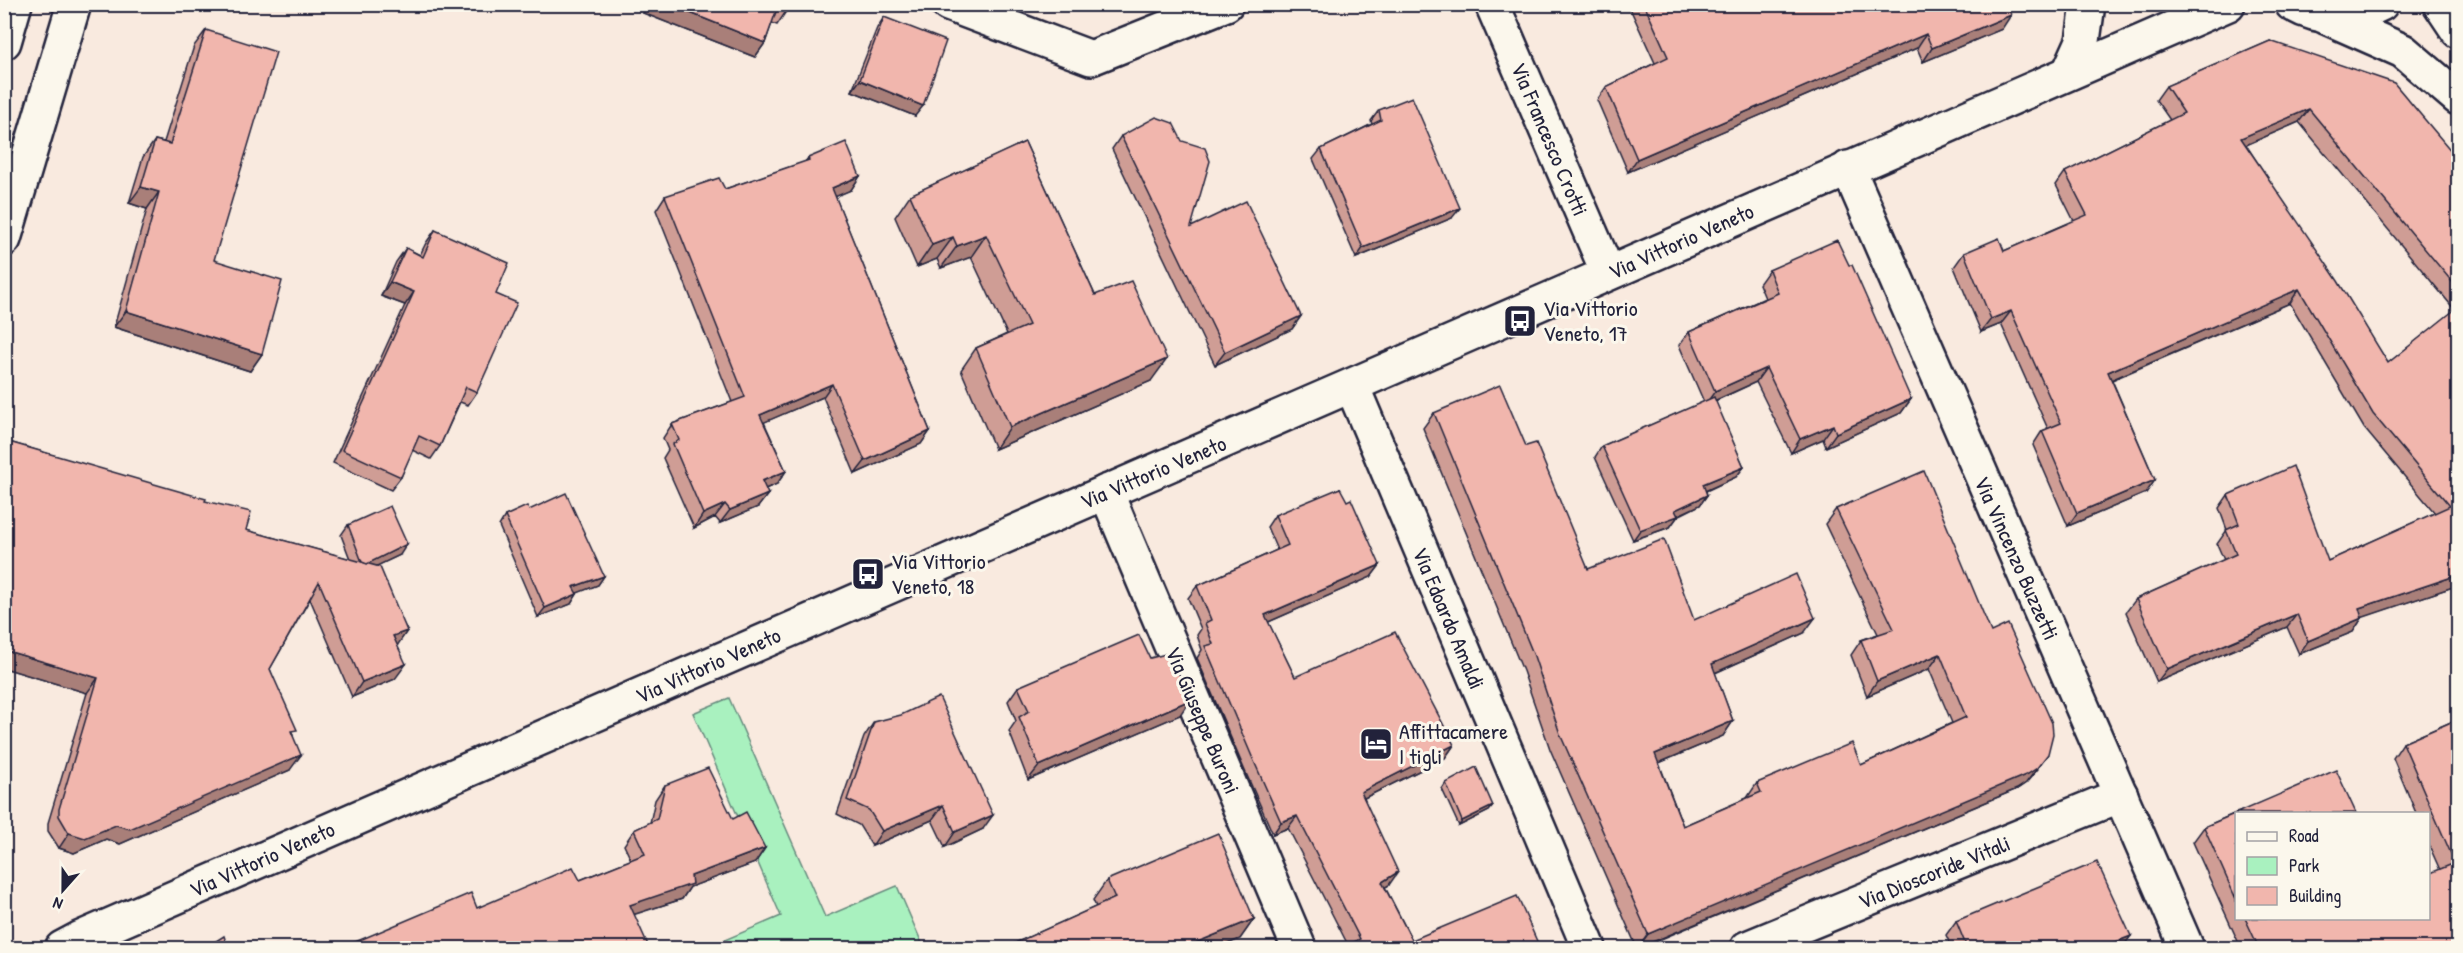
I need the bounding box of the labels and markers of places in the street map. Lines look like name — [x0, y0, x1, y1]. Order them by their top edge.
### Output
place label: Via Vittorio Veneto, 17 — [1543, 293, 1638, 348]
bus stop icon: Via Vittorio Veneto, 17 — [1502, 303, 1538, 339]
place label: Via Vittorio Veneto, 18 — [891, 546, 986, 601]
bus stop icon: Via Vittorio Veneto, 18 — [850, 556, 886, 592]
place label: Affittacamere I tigli — [1399, 716, 1508, 771]
hotel icon: Affittacamere I tigli — [1358, 726, 1394, 762]

